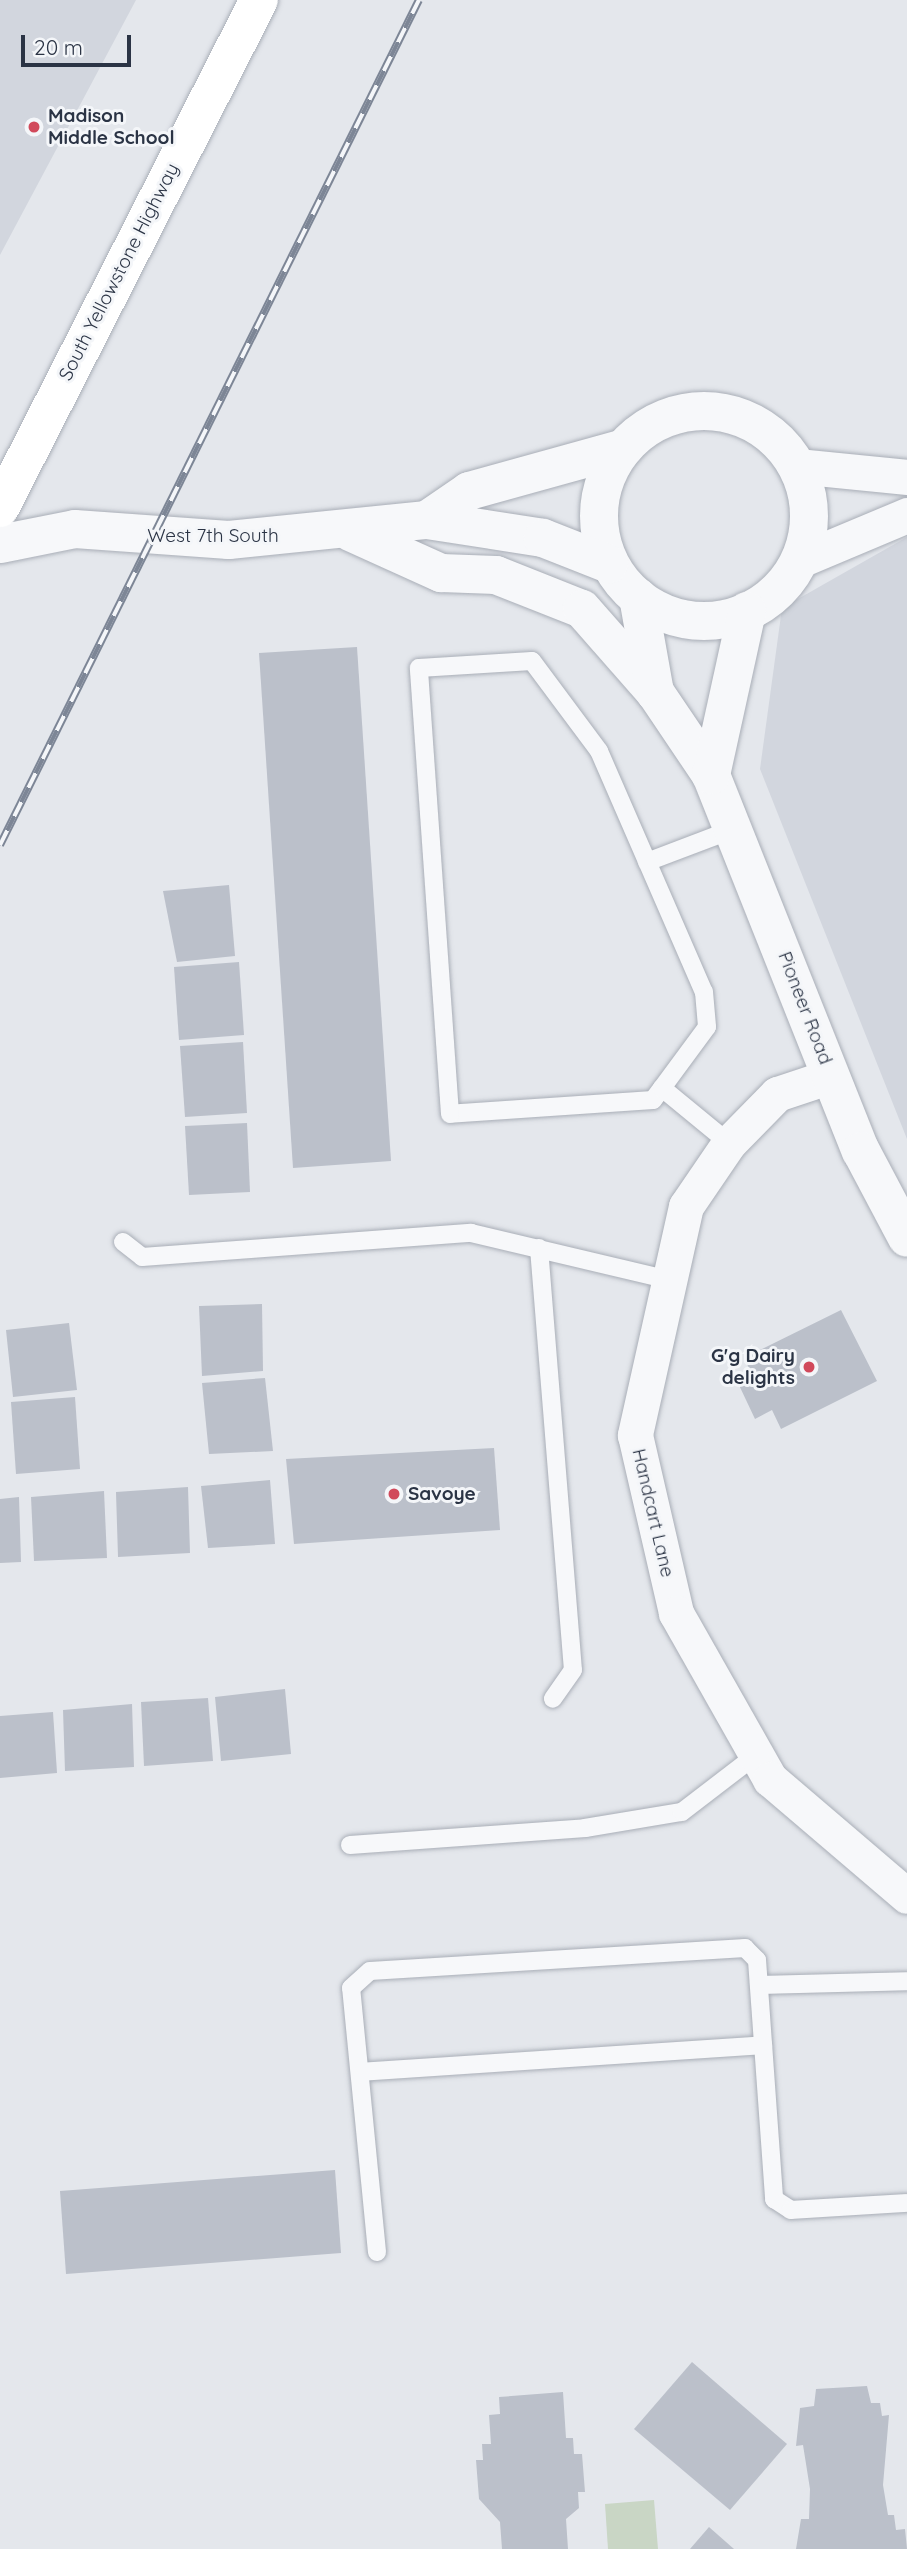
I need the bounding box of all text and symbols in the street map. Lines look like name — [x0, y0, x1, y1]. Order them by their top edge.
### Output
scale bar — [24, 21, 135, 65]
text: 20 m — [34, 34, 83, 60]
place label: Madison Middle School — [48, 105, 175, 149]
marker: Madison Middle School — [26, 119, 42, 135]
street label: South Yellowstone Highway — [54, 160, 184, 384]
street label: West 7th South — [147, 525, 279, 547]
street label: Pioneer Road — [773, 948, 837, 1068]
place label: G'g Dairy delights — [711, 1345, 795, 1389]
marker: G'g Dairy delights — [801, 1359, 817, 1375]
street label: Handcart Lane — [627, 1446, 679, 1580]
place label: Savoye — [408, 1483, 476, 1505]
marker: Savoye — [386, 1486, 402, 1502]

